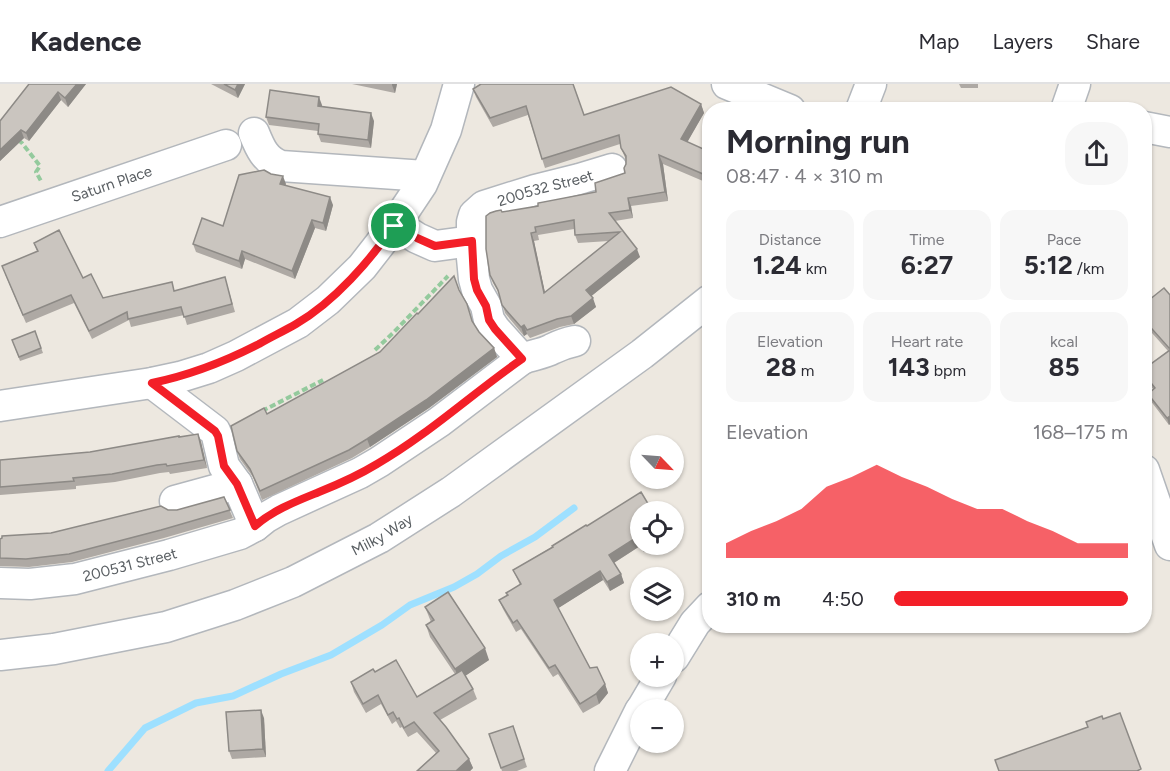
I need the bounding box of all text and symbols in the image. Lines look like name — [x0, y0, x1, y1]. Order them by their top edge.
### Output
text: Kadence — [30, 24, 142, 58]
text: Map — [919, 29, 959, 54]
text: Layers — [992, 29, 1053, 54]
text: Share — [1086, 29, 1140, 54]
text: Morning run — [726, 122, 910, 161]
button: share — [1065, 122, 1128, 185]
street label: Saturn Place — [69, 162, 154, 206]
text: 08:47 · 4 × 310 m — [726, 164, 883, 188]
street label: 200532 Street — [495, 166, 596, 210]
pin — [368, 200, 419, 251]
icon: arrive — [377, 209, 410, 242]
text: Distance — [759, 230, 821, 249]
text: Time — [910, 230, 944, 249]
text: Pace — [1047, 230, 1081, 249]
text: 1.24 — [753, 249, 802, 281]
text: 6:27 — [901, 249, 953, 281]
text: 5:12 — [1024, 249, 1073, 281]
text: km — [802, 259, 827, 278]
text: /km — [1073, 259, 1104, 278]
text: Elevation — [757, 332, 823, 351]
text: Heart rate — [891, 332, 963, 351]
text: kcal — [1050, 332, 1078, 351]
text: 28 — [766, 351, 797, 383]
text: 143 — [888, 351, 930, 383]
text: 85 — [1048, 351, 1080, 383]
text: m — [797, 361, 814, 380]
text: bpm — [930, 361, 966, 380]
text: Elevation — [726, 420, 808, 444]
text: 168–175 m — [1033, 420, 1128, 444]
north arrow — [630, 435, 684, 489]
map controls — [630, 435, 684, 753]
button: locate — [630, 501, 684, 555]
street label: Milky Way — [348, 510, 416, 560]
street label: 200531 Street — [81, 544, 179, 586]
button: layers — [630, 567, 684, 621]
text: 310 m — [726, 587, 781, 611]
text: 4:50 — [822, 587, 864, 611]
button: + — [630, 633, 684, 687]
button: − — [630, 699, 684, 753]

